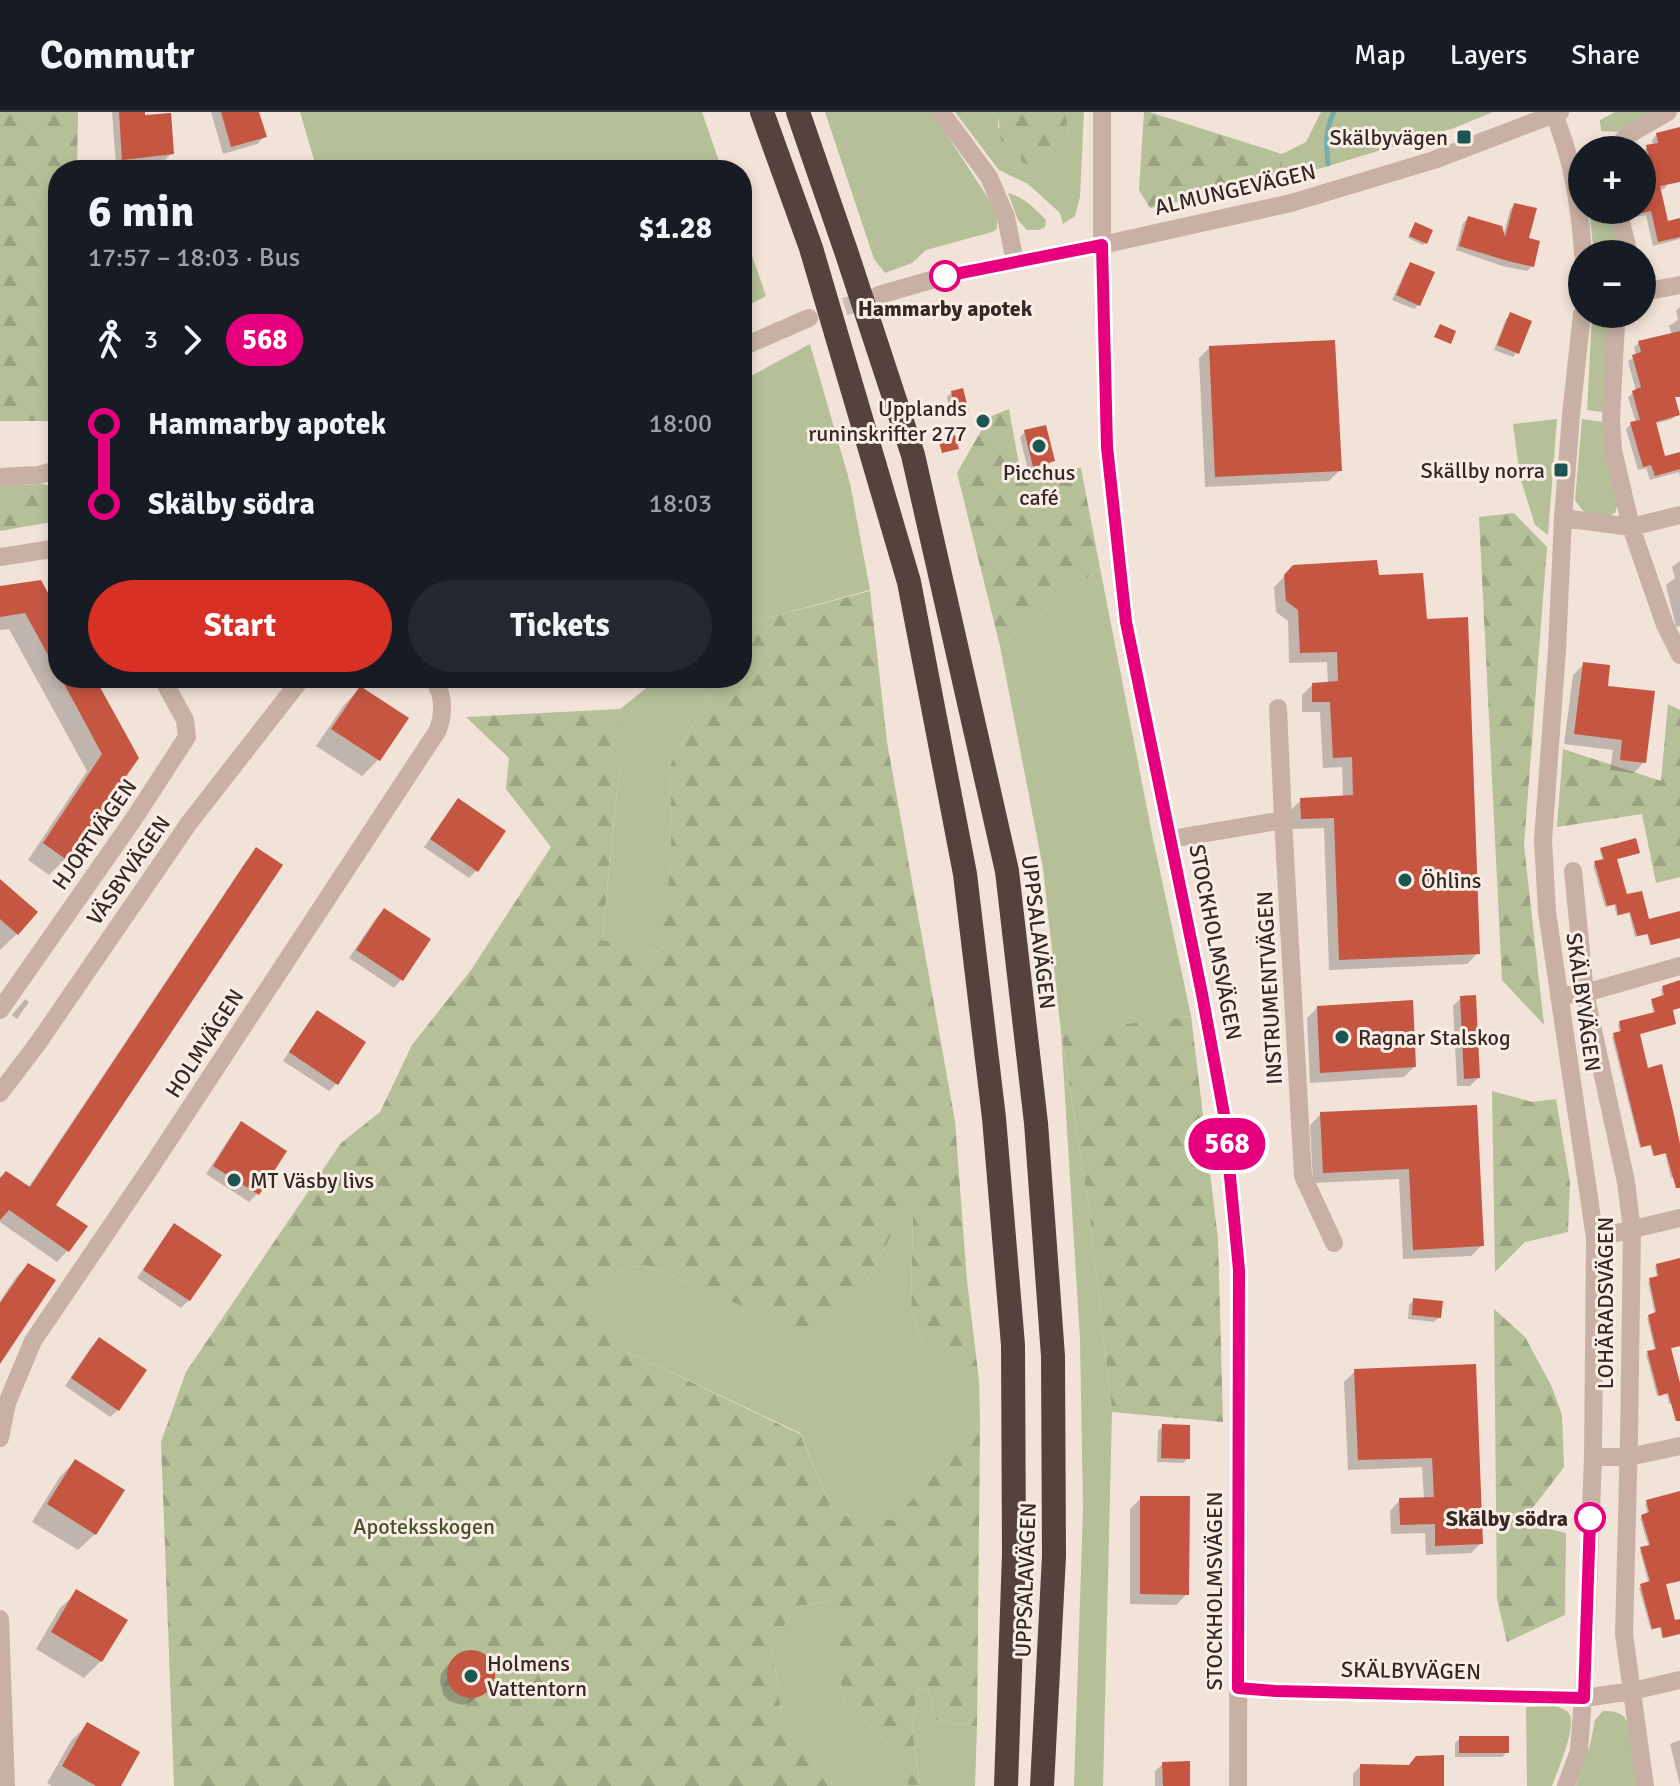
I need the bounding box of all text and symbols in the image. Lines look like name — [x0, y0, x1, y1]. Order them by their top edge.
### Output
text: Commutr — [40, 32, 194, 79]
text: Map — [1354, 38, 1406, 72]
text: Layers — [1450, 38, 1527, 72]
text: Share — [1571, 38, 1640, 72]
place label: Skälbyvägen — [1330, 124, 1448, 151]
marker: Skälbyvägen — [1455, 128, 1473, 146]
map controls — [1568, 136, 1656, 328]
button: + — [1568, 136, 1656, 224]
street label: ALMUNGEVÄGEN — [1152, 158, 1318, 221]
text: 6 min — [88, 185, 194, 239]
text: $1.28 — [639, 210, 712, 247]
button: − — [1568, 240, 1656, 328]
text: 17:57 – 18:03 · Bus — [88, 242, 300, 274]
marker: Hammarby apotek — [930, 261, 960, 291]
place label: Hammarby apotek — [858, 295, 1033, 322]
icon: walk — [88, 318, 132, 362]
icon: forward — [170, 318, 214, 362]
text: 568 — [242, 323, 287, 357]
text: 3 — [144, 324, 158, 356]
place label: Upplands runinskrifter 277 — [808, 395, 967, 447]
text: Hammarby apotek — [148, 406, 386, 443]
text: 18:00 — [649, 408, 712, 440]
marker: Upplands runinskrifter 277 — [974, 412, 992, 430]
marker: Picchus café — [1030, 437, 1048, 455]
place label: Skällby norra — [1421, 457, 1545, 484]
place label: Picchus café — [1003, 459, 1075, 511]
marker: Skällby norra — [1552, 461, 1570, 479]
text: Skälby södra — [148, 486, 315, 523]
text: 18:03 — [649, 488, 712, 520]
button: Start — [88, 580, 392, 672]
button: Tickets — [408, 580, 712, 672]
street label: HJORTVÄGEN — [46, 774, 142, 895]
street label: VÄSBYVÄGEN — [81, 810, 176, 930]
street label: STOCKHOLMSVÄGEN — [1183, 842, 1248, 1042]
street label: UPPSALAVÄGEN — [1016, 853, 1061, 1011]
place label: Öhlins — [1421, 867, 1481, 894]
marker: Öhlins — [1396, 871, 1414, 889]
street label: INSTRUMENTVÄGEN — [1251, 891, 1288, 1085]
street label: SKÄLBYVÄGEN — [1560, 931, 1607, 1073]
street label: HOLMVÄGEN — [159, 984, 250, 1103]
place label: Ragnar Stalskog — [1358, 1024, 1511, 1051]
marker: Ragnar Stalskog — [1333, 1028, 1351, 1046]
line badge: 568 — [1181, 1118, 1273, 1170]
text: 568 — [1204, 1127, 1250, 1161]
place label: MT Väsby livs — [250, 1167, 374, 1194]
marker: MT Väsby livs — [225, 1171, 243, 1189]
street label: LOHÄRADSVÄGEN — [1592, 1217, 1619, 1389]
street label: STOCKHOLMSVÄGEN — [1201, 1492, 1228, 1690]
street label: UPPSALAVÄGEN — [1009, 1502, 1042, 1658]
marker: Skälby södra — [1575, 1503, 1605, 1533]
place label: Skälby södra — [1446, 1505, 1568, 1532]
park label: Apoteksskogen — [353, 1513, 495, 1540]
place label: Holmens Vattentorn — [487, 1650, 587, 1702]
street label: SKÄLBYVÄGEN — [1341, 1656, 1481, 1685]
marker: Holmens Vattentorn — [462, 1667, 480, 1685]

